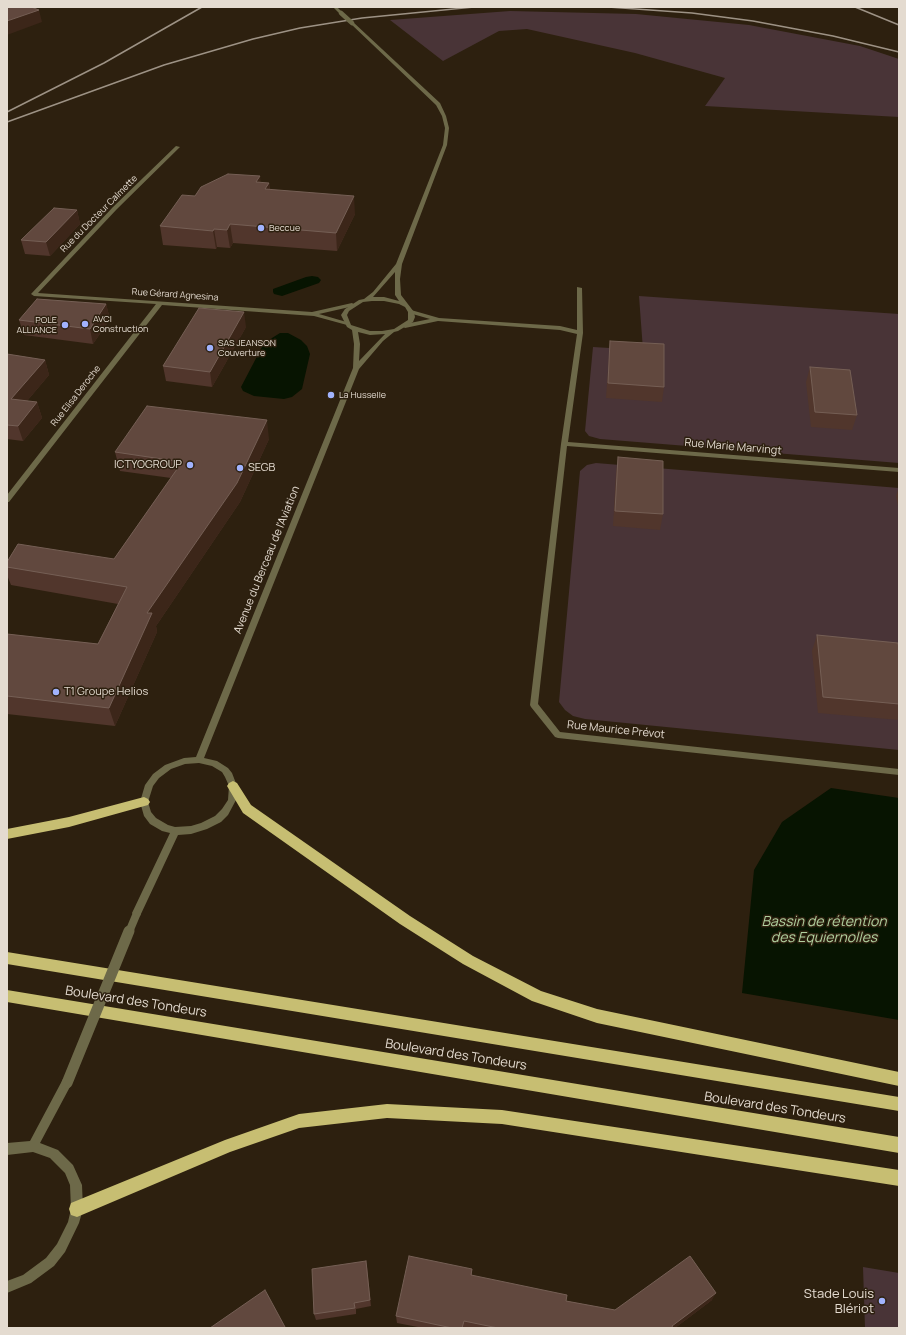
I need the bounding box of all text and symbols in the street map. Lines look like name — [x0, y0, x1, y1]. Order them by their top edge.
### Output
street label: Rue du Docteur Calmette — [58, 173, 140, 255]
marker: Beccue — [256, 223, 266, 233]
place label: Beccue — [269, 223, 300, 233]
street label: Rue Gérard Agnesina — [131, 287, 219, 303]
place label: AVCI Construction — [93, 314, 148, 335]
place label: POLE ALLIANCE — [17, 315, 57, 336]
marker: AVCI Construction — [80, 319, 90, 329]
marker: POLE ALLIANCE — [60, 320, 70, 330]
place label: SAS JEANSON Couverture — [218, 338, 276, 359]
marker: SAS JEANSON Couverture — [205, 343, 215, 353]
street label: Rue Elisa Deroche — [49, 363, 103, 429]
marker: La Husselle — [326, 390, 336, 400]
place label: La Husselle — [339, 390, 386, 400]
street label: Rue Marie Marvingt — [684, 436, 782, 458]
place label: ICTYOGROUP — [114, 458, 182, 472]
marker: ICTYOGROUP — [185, 460, 195, 470]
place label: SEGB — [248, 461, 275, 475]
marker: SEGB — [235, 463, 245, 473]
street label: Avenue du Berceau de l'Aviation — [231, 484, 303, 636]
place label: T1 Groupe Helios — [64, 685, 148, 699]
marker: T1 Groupe Helios — [51, 687, 61, 697]
street label: Rue Maurice Prévot — [566, 718, 666, 742]
water label: Bassin de rétention des Equiernolles — [761, 914, 887, 946]
street label: Boulevard des Tondeurs — [64, 983, 208, 1021]
street label: Boulevard des Tondeurs — [384, 1036, 528, 1074]
street label: Boulevard des Tondeurs — [703, 1089, 847, 1127]
place label: Stade Louis Blériot — [804, 1286, 874, 1317]
marker: Stade Louis Blériot — [877, 1296, 887, 1306]

